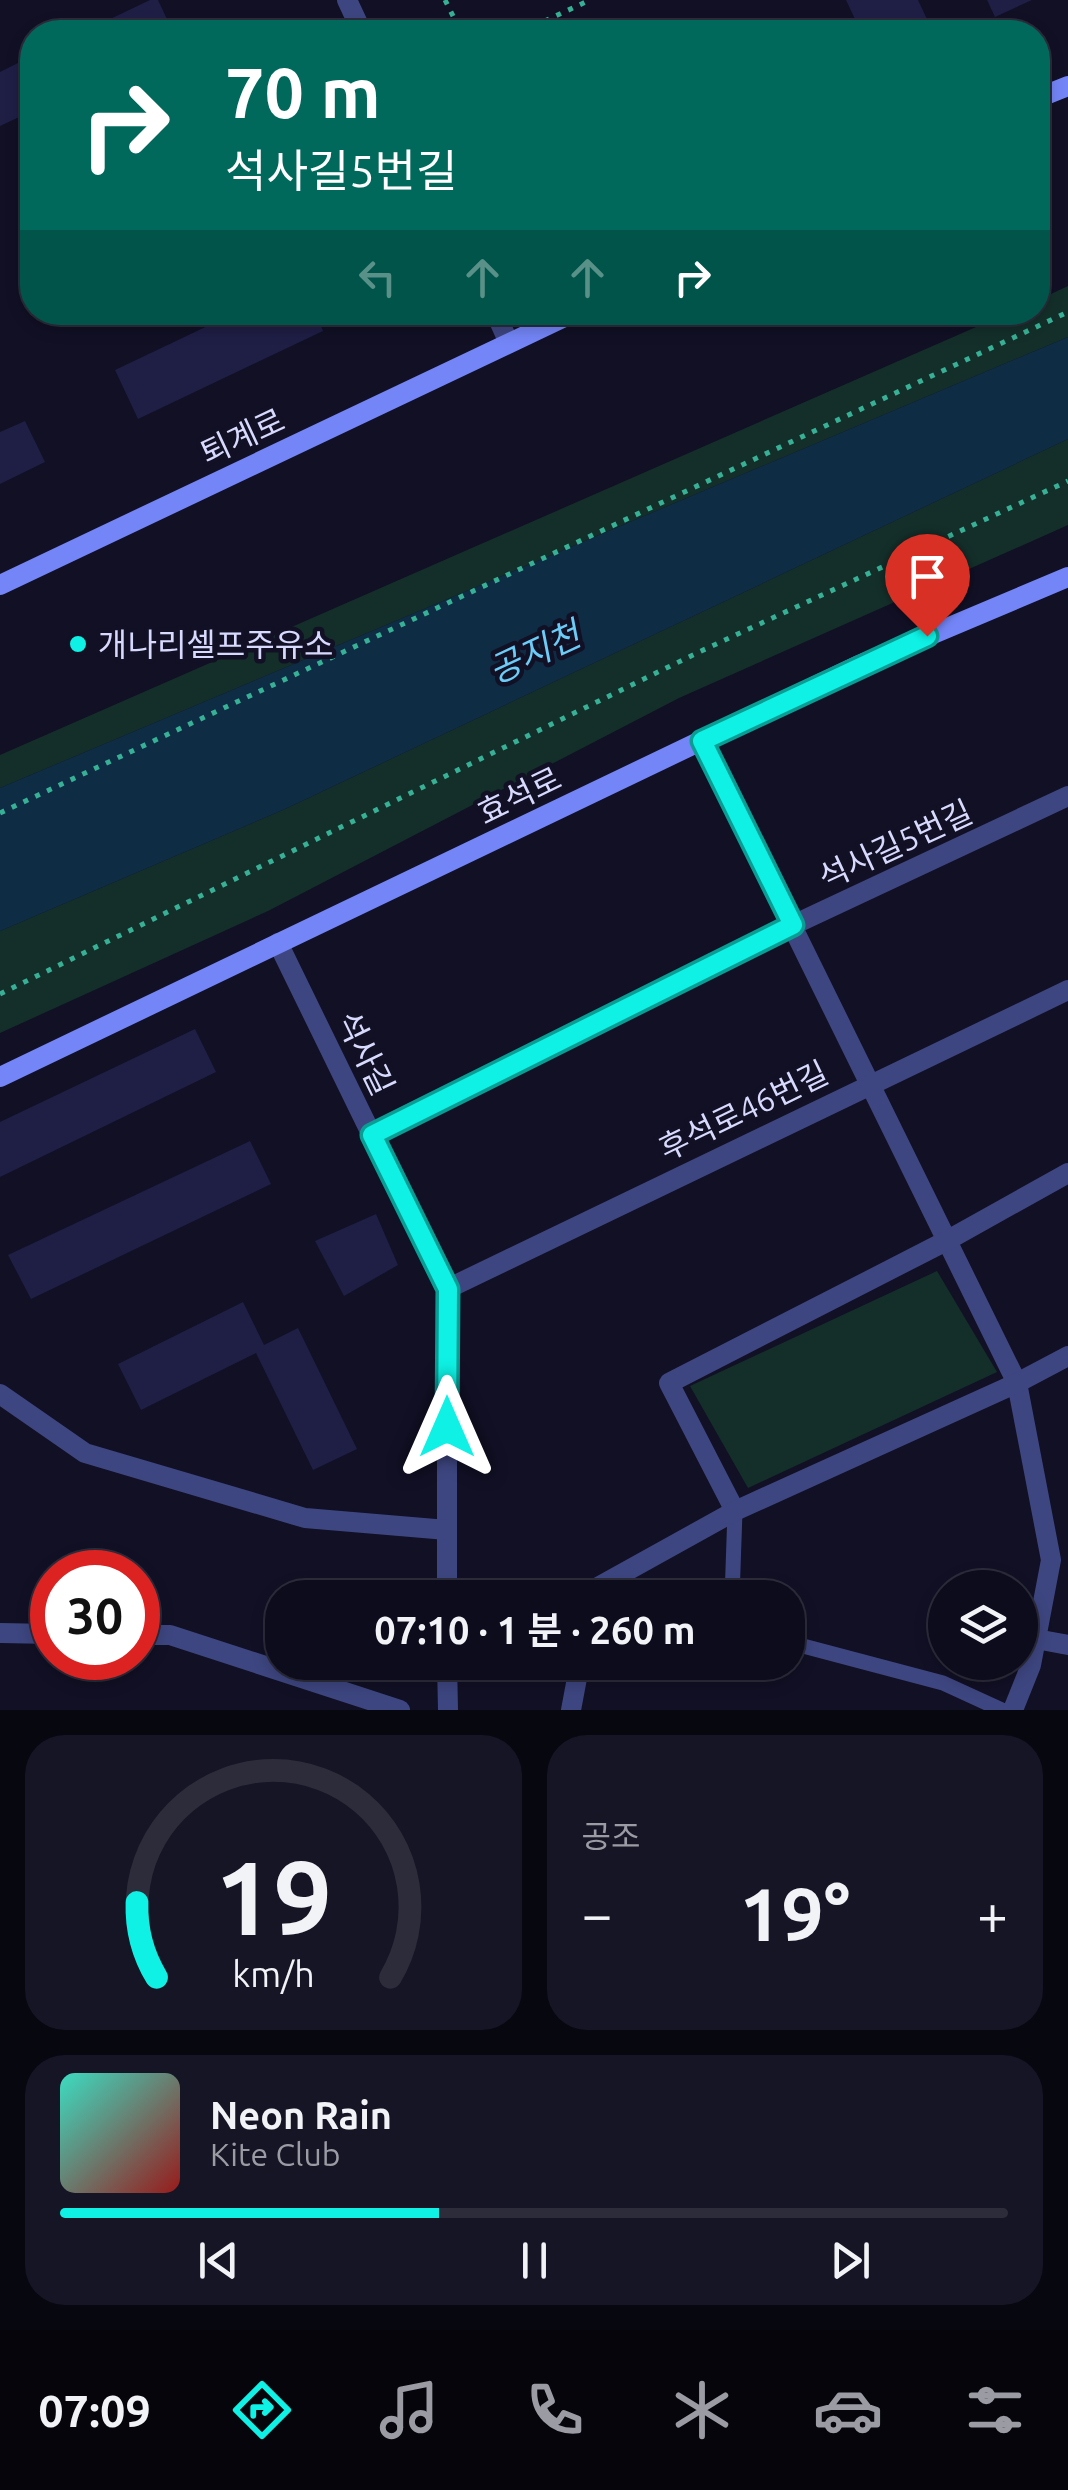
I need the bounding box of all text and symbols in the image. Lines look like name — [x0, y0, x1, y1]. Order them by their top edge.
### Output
text: 70 m — [225, 53, 381, 131]
icon: right — [60, 60, 190, 190]
text: 석사길5번길 — [225, 145, 457, 196]
icon: left — [350, 250, 405, 305]
icon: ahead — [455, 250, 510, 305]
icon: ahead — [560, 250, 615, 305]
icon: right — [665, 250, 720, 305]
street label: 퇴계로 — [194, 401, 290, 471]
pin — [885, 534, 970, 637]
icon: arrive — [900, 549, 955, 604]
water label: 공지천 — [482, 612, 590, 691]
place label: 개나리셀프주유소 — [98, 626, 334, 662]
marker: 개나리셀프주유소 — [67, 633, 89, 655]
street label: 효석로 — [471, 759, 567, 831]
street label: 석사길5번길 — [813, 793, 977, 895]
street label: 석사길 — [330, 1005, 402, 1101]
street label: 후석로46번길 — [653, 1054, 833, 1166]
position arrow — [395, 1375, 499, 1479]
speed limit sign: 30 — [30, 1550, 160, 1680]
map controls — [928, 1570, 1038, 1680]
button: layers — [928, 1570, 1038, 1680]
text: 07:10 · 1 분 · 260 m — [374, 1609, 696, 1651]
text: 공조 — [582, 1818, 640, 1854]
text: 19 — [215, 1838, 332, 1955]
text: 19° — [739, 1871, 850, 1955]
text: − — [582, 1883, 613, 1944]
text: + — [977, 1883, 1008, 1944]
text: km/h — [232, 1954, 315, 1994]
text: Neon Rain — [210, 2094, 392, 2136]
text: Kite Club — [210, 2136, 340, 2172]
icon: previous — [191, 2233, 246, 2288]
icon: pause — [507, 2233, 562, 2288]
icon: next — [823, 2233, 878, 2288]
icon: directions — [227, 2375, 297, 2445]
icon: music — [374, 2375, 444, 2445]
icon: phone — [520, 2375, 590, 2445]
icon: climate — [667, 2375, 737, 2445]
icon: car — [813, 2375, 883, 2445]
icon: filters — [960, 2375, 1030, 2445]
text: 07:09 — [38, 2385, 151, 2436]

